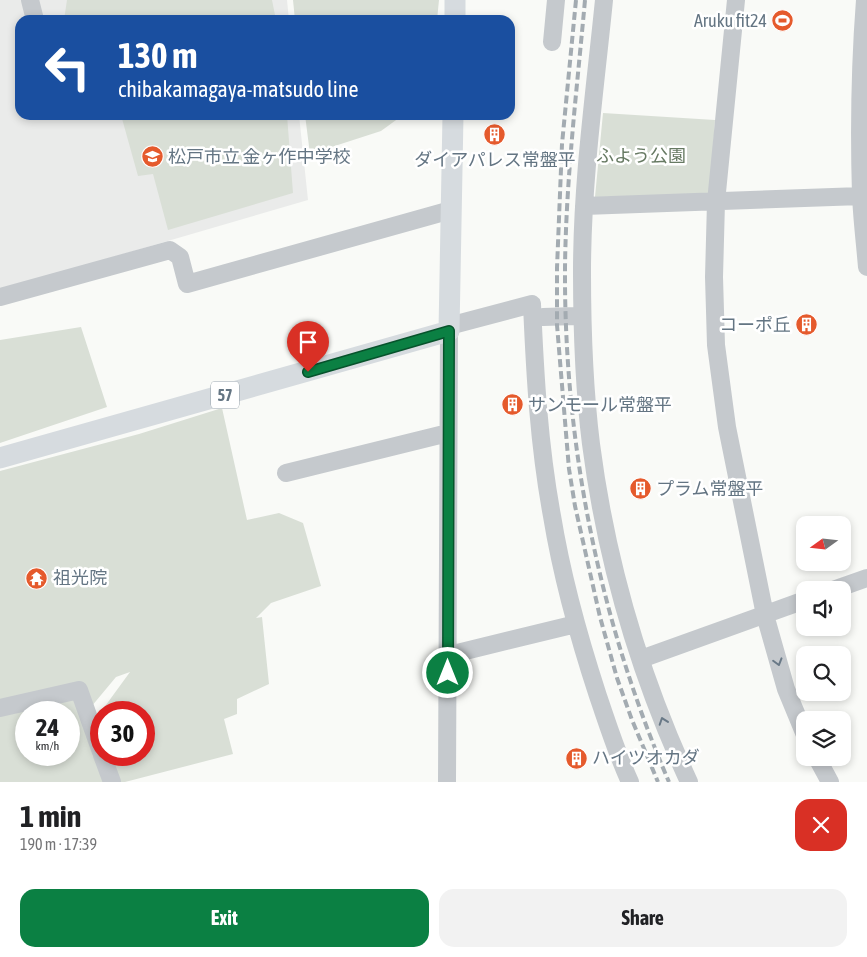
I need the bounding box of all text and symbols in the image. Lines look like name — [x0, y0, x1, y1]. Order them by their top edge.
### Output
sports icon: Aruku fit24 — [771, 9, 795, 33]
place label: Aruku fit24 — [694, 10, 767, 31]
icon: left — [35, 35, 100, 100]
text: 130 m — [118, 35, 197, 75]
text: chibakamagaya-matsudo line — [118, 76, 358, 102]
building icon: ダイアパレス常盤平 — [483, 123, 507, 147]
school or university icon: 松戸市立 金ヶ作中学校 — [140, 145, 164, 169]
park label: ふよう公園 — [596, 145, 686, 166]
place label: 松戸市立 金ヶ作中学校 — [168, 146, 350, 167]
place label: ダイアパレス常盤平 — [414, 149, 576, 170]
building icon: コーポ丘 — [795, 313, 819, 337]
place label: コーポ丘 — [719, 314, 791, 335]
pin — [287, 321, 329, 372]
icon: arrive — [294, 328, 322, 356]
road number: 57 — [211, 382, 239, 408]
building icon: サンモール常盤平 — [500, 393, 524, 417]
place label: サンモール常盤平 — [528, 394, 672, 415]
building icon: プラム常盤平 — [628, 477, 652, 501]
place label: プラム常盤平 — [656, 478, 763, 499]
north arrow — [796, 516, 851, 571]
map controls — [796, 516, 851, 766]
temple icon: 祖光院 — [25, 566, 49, 590]
place label: 祖光院 — [53, 567, 107, 588]
button: sound — [796, 581, 851, 636]
position arrow — [421, 646, 473, 698]
button: search — [796, 646, 851, 701]
one-way arrow — [773, 657, 783, 665]
speed limit sign: 30 — [90, 701, 155, 766]
button: layers — [796, 711, 851, 766]
text: 24 — [36, 713, 59, 741]
one-way arrow — [659, 718, 669, 726]
text: km/h — [36, 739, 59, 753]
building icon: ハイツオカダ — [564, 746, 588, 770]
place label: ハイツオカダ — [592, 747, 700, 768]
text: 1 min — [20, 799, 81, 833]
button: close — [795, 799, 847, 851]
text: 190 m · 17:39 — [20, 835, 97, 853]
button: Exit — [20, 889, 429, 947]
button: Share — [439, 889, 847, 947]

